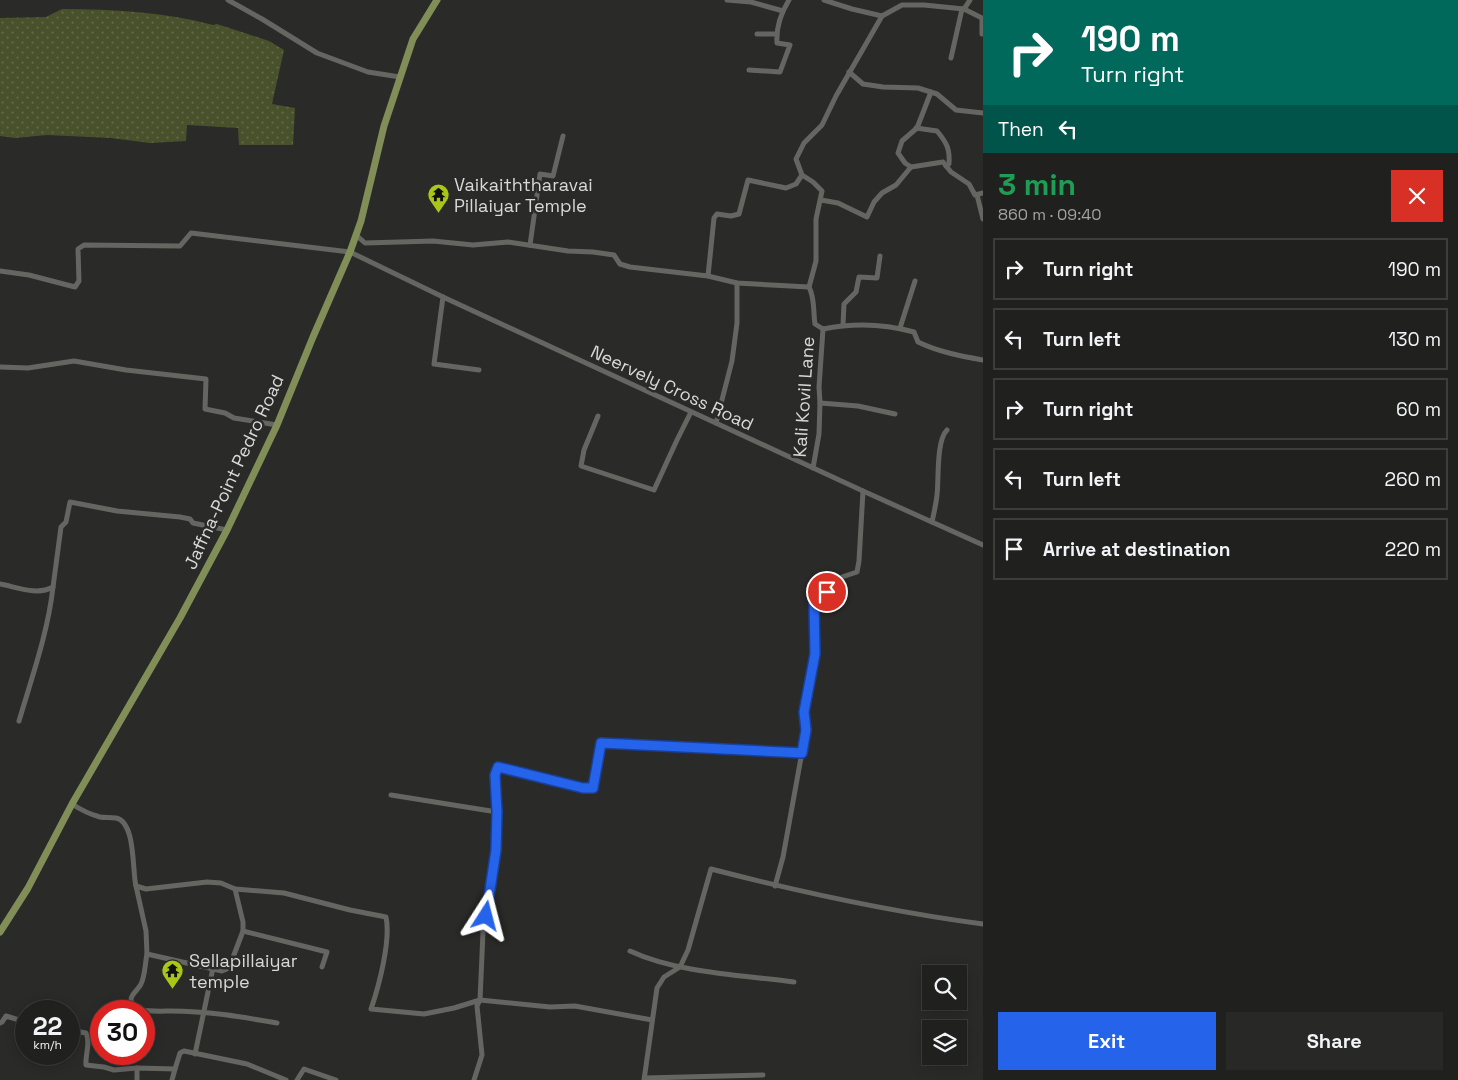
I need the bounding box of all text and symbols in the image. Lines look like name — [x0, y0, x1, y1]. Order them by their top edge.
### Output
text: 190 m — [1081, 17, 1180, 61]
icon: right — [998, 20, 1063, 85]
text: Turn right — [1081, 60, 1184, 88]
icon: left — [1054, 115, 1082, 143]
text: Then — [998, 117, 1044, 142]
text: 3 min — [998, 165, 1076, 204]
button: close — [1391, 170, 1443, 222]
place label: Vaikaiththaravai Pillaiyar Temple — [454, 173, 593, 217]
temple icon: Vaikaiththaravai Pillaiyar Temple — [426, 183, 450, 214]
text: 860 m · 09:40 — [998, 204, 1101, 225]
icon: right — [1000, 255, 1028, 283]
text: Turn right — [1043, 257, 1133, 282]
text: 190 m — [1388, 257, 1441, 282]
icon: left — [1000, 325, 1028, 353]
text: Turn left — [1043, 327, 1121, 352]
text: 130 m — [1388, 327, 1441, 352]
street label: Kali Kovil Lane — [788, 336, 819, 458]
street label: Neervely Cross Road — [587, 340, 757, 435]
street label: Jaffna-Point Pedro Road — [178, 371, 289, 573]
icon: right — [1000, 395, 1028, 423]
text: Turn right — [1043, 397, 1133, 422]
text: 60 m — [1396, 397, 1441, 422]
icon: left — [1000, 465, 1028, 493]
text: Turn left — [1043, 467, 1121, 492]
text: 260 m — [1385, 467, 1441, 492]
icon: arrive — [1000, 535, 1028, 563]
text: Arrive at destination — [1043, 537, 1231, 562]
text: 220 m — [1385, 537, 1441, 562]
pin — [806, 571, 848, 613]
icon: arrive — [813, 578, 841, 606]
position arrow — [459, 889, 511, 941]
place label: Sellapillaiyar temple — [189, 949, 298, 993]
temple icon: Sellapillaiyar temple — [161, 959, 185, 990]
map controls — [922, 965, 967, 1065]
button: search — [922, 965, 967, 1010]
speed limit sign: 30 — [90, 1000, 155, 1065]
text: 22 — [33, 1010, 62, 1042]
button: Exit — [998, 1012, 1216, 1070]
button: Share — [1226, 1012, 1443, 1070]
button: layers — [922, 1020, 967, 1065]
text: km/h — [33, 1037, 62, 1053]

